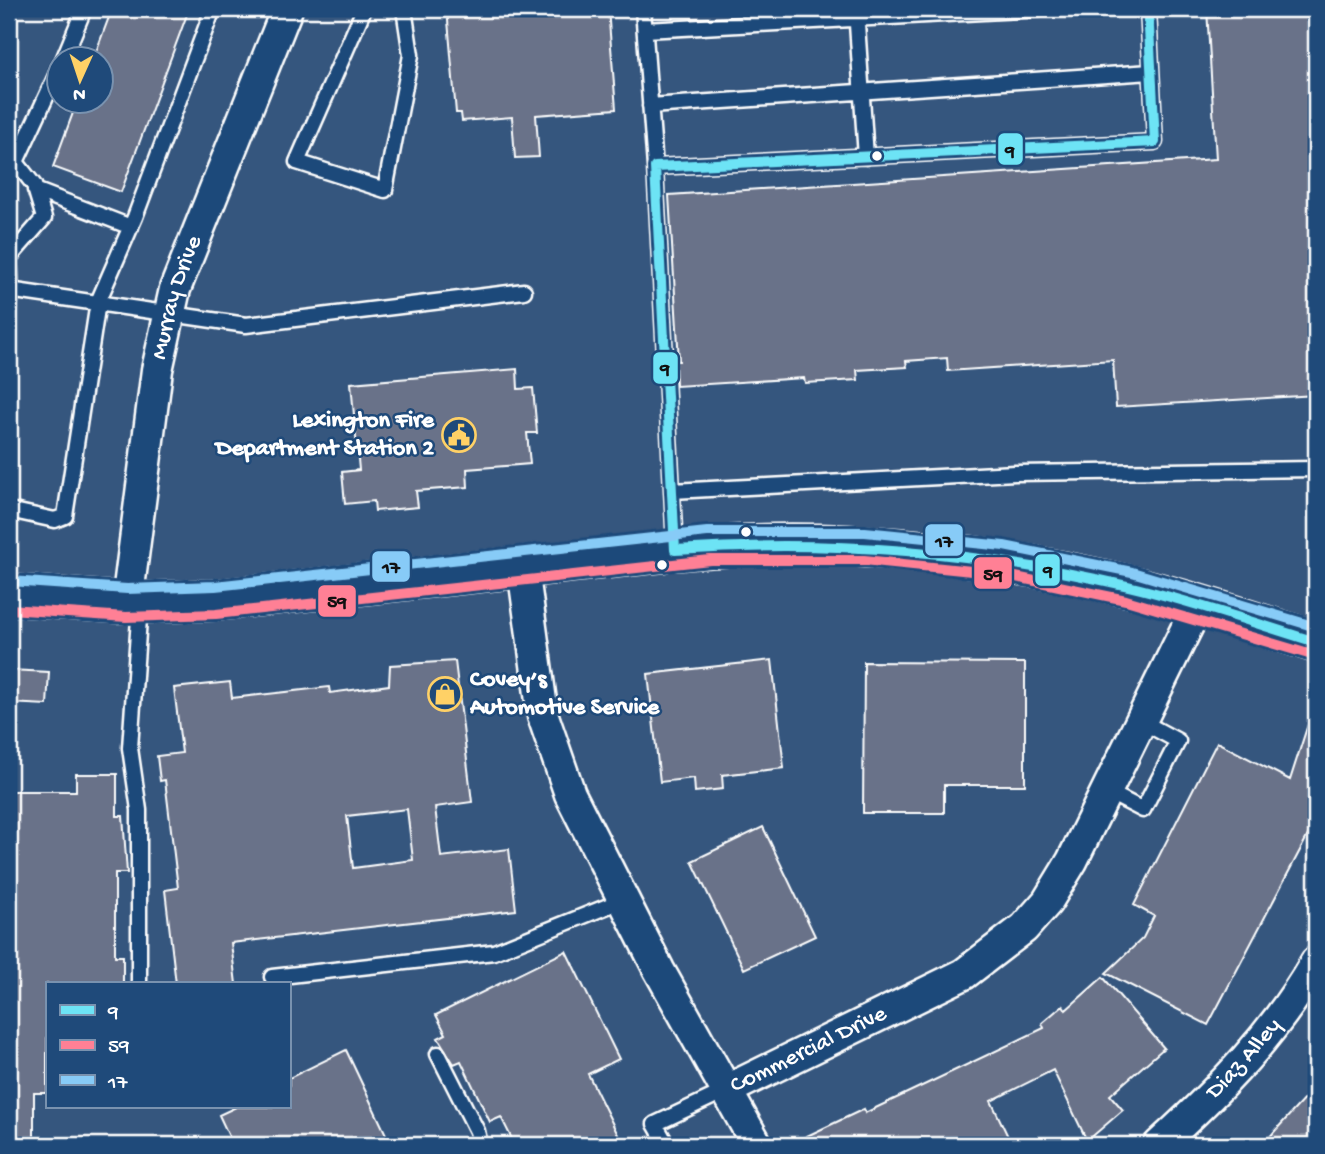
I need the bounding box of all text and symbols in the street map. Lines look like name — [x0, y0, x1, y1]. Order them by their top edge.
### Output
north arrow — [46, 46, 116, 116]
text: N — [72, 82, 86, 105]
line badge: 9 — [997, 132, 1024, 166]
text: 9 — [1004, 141, 1015, 164]
unlabelled marker — [870, 149, 884, 163]
street label: Murray Drive — [145, 231, 210, 362]
line badge: 9 — [652, 351, 679, 385]
text: 9 — [659, 359, 670, 382]
place label: Lexington Fire Department Station 2 — [214, 407, 436, 464]
public building icon: Lexington Fire Department Station 2 — [440, 416, 478, 454]
line badge: 17 — [924, 523, 964, 557]
unlabelled marker — [739, 525, 753, 539]
text: 17 — [934, 532, 954, 555]
line badge: 17 — [371, 550, 411, 583]
line badge: 9 — [1034, 553, 1061, 587]
line badge: 59 — [973, 556, 1013, 590]
text: 17 — [381, 558, 401, 581]
unlabelled marker — [655, 558, 669, 572]
text: 9 — [1042, 561, 1053, 584]
text: 59 — [983, 565, 1003, 588]
line badge: 59 — [317, 584, 357, 618]
text: 59 — [327, 592, 347, 615]
place label: Covey’s Automotive Service — [469, 666, 661, 723]
shop icon: Covey’s Automotive Service — [426, 675, 464, 713]
legend — [46, 982, 290, 1108]
street label: Commercial Drive — [726, 999, 892, 1100]
text: 9 — [107, 1002, 119, 1027]
street label: Diaz Alley — [1199, 1012, 1288, 1107]
text: 59 — [108, 1036, 130, 1061]
text: 17 — [107, 1072, 128, 1097]

